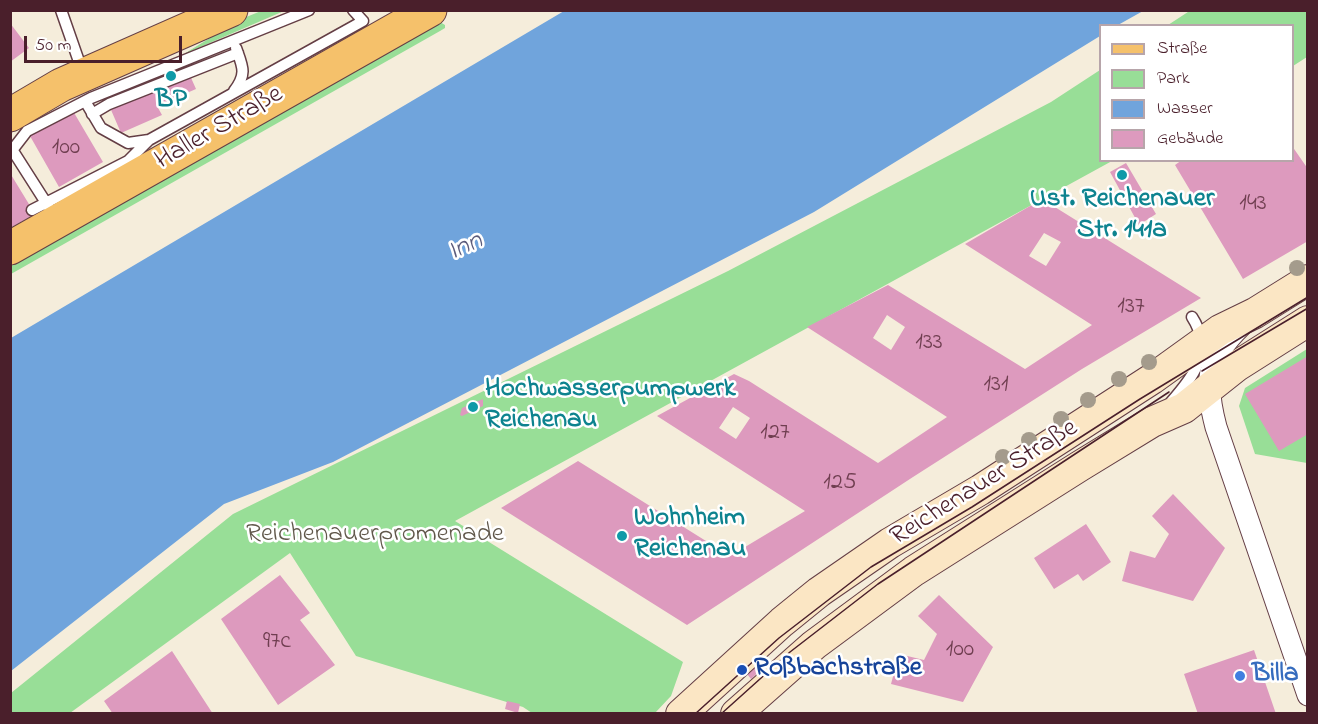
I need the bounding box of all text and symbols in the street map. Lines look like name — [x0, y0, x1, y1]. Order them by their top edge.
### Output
scale bar — [27, 24, 184, 62]
legend — [1099, 24, 1294, 162]
text: 50 m — [35, 33, 72, 59]
text: Straße — [1157, 36, 1207, 62]
text: Park — [1157, 66, 1190, 92]
marker: BP — [164, 69, 178, 83]
street label: Haller Straße — [150, 79, 290, 179]
place label: BP — [155, 86, 187, 118]
text: Wasser — [1157, 96, 1213, 122]
text: Gebäude — [1157, 126, 1223, 152]
house number: 100 — [52, 135, 80, 163]
marker: Ust. Reichenauer Str. 141a — [1115, 168, 1129, 182]
place label: Ust. Reichenauer Str. 141a — [1030, 185, 1214, 248]
house number: 143 — [1239, 191, 1267, 219]
water label: Inn — [444, 226, 488, 270]
house number: 137 — [1117, 294, 1145, 322]
house number: 133 — [915, 330, 943, 358]
house number: 131 — [983, 372, 1009, 400]
place label: Hochwasserpumpwerk Reichenau — [485, 375, 735, 438]
marker: Hochwasserpumpwerk Reichenau — [466, 400, 480, 414]
street label: Reichenauer Straße — [885, 413, 1085, 555]
house number: 127 — [760, 420, 790, 448]
house number: 125 — [823, 470, 857, 498]
place label: Wohnheim Reichenau — [634, 504, 746, 567]
park label: Reichenauerpromenade — [246, 520, 504, 552]
marker: Wohnheim Reichenau — [615, 529, 629, 543]
house number: 97c — [263, 629, 291, 657]
house number: 100 — [946, 637, 974, 665]
place label: Roßbachstraße — [754, 654, 922, 686]
place label: Billa — [1252, 660, 1299, 692]
marker: Roßbachstraße — [735, 663, 749, 677]
marker: Billa — [1233, 669, 1247, 683]

